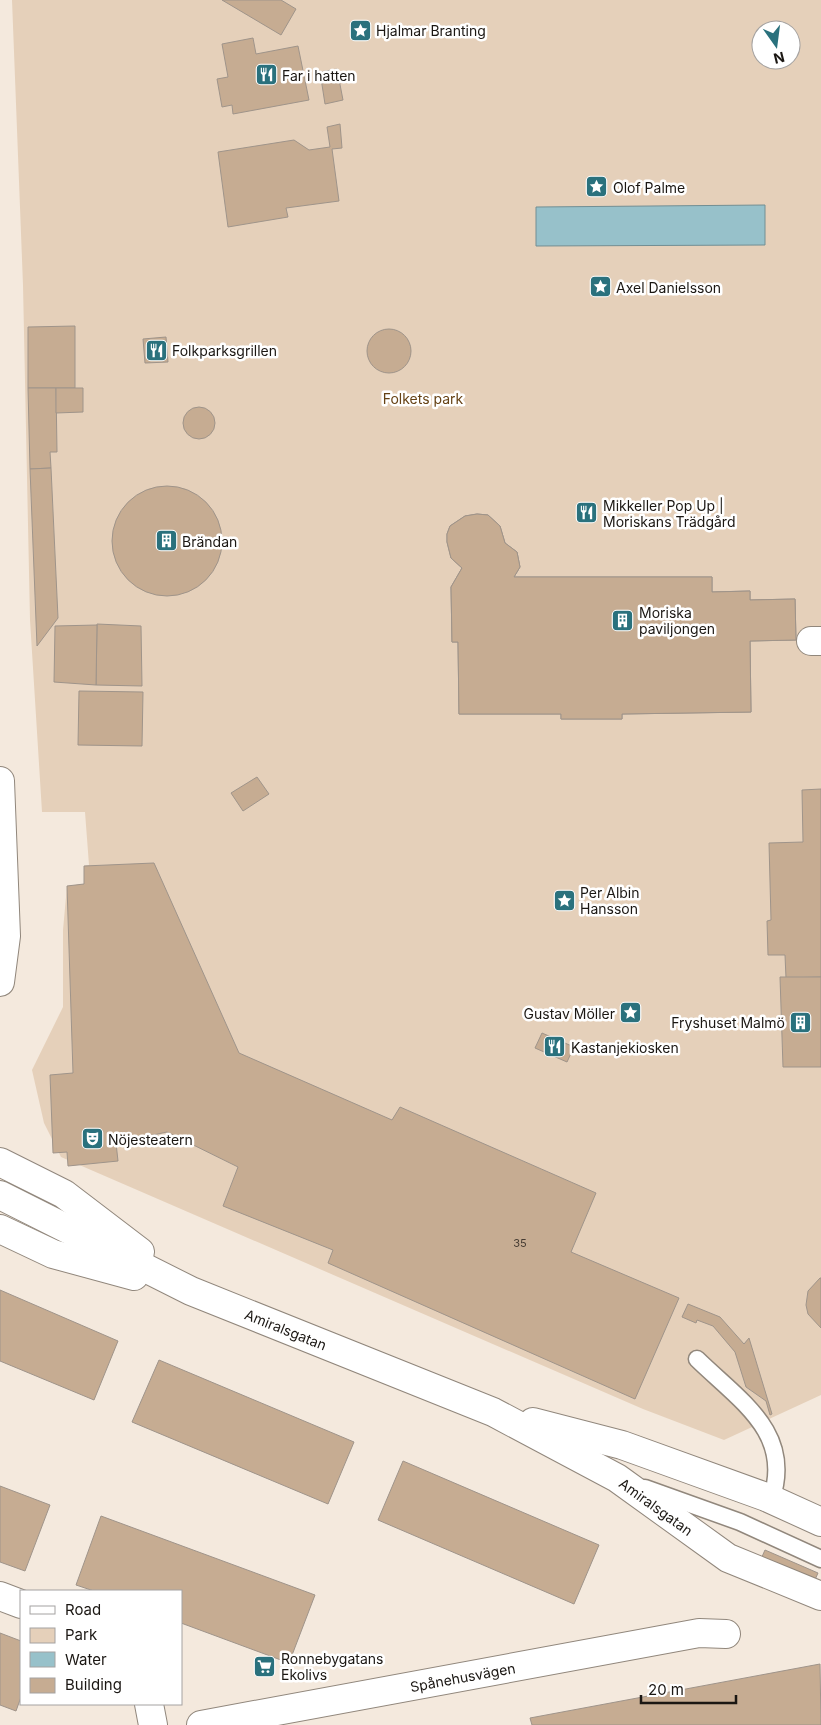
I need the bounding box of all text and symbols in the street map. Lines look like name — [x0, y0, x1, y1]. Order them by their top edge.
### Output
place icon: Hjalmar Branting — [348, 18, 372, 42]
north arrow — [751, 20, 801, 70]
place label: Hjalmar Branting — [376, 22, 486, 39]
text: N — [772, 49, 786, 68]
restaurant icon: Far i hatten — [254, 63, 278, 87]
place label: Far i hatten — [282, 67, 356, 84]
place icon: Olof Palme — [585, 175, 609, 199]
place label: Olof Palme — [613, 179, 685, 196]
place icon: Axel Danielsson — [588, 275, 612, 299]
place label: Axel Danielsson — [616, 279, 721, 296]
restaurant icon: Folkparksgrillen — [144, 338, 168, 362]
place label: Folkparksgrillen — [172, 342, 277, 359]
park label: Folkets park — [383, 390, 464, 407]
place label: Mikkeller Pop Up | Moriskans Trädgård — [603, 497, 735, 530]
restaurant icon: Mikkeller Pop Up | Moriskans Trädgård — [575, 501, 599, 525]
building icon: Brändan — [154, 529, 178, 553]
place label: Brändan — [182, 533, 237, 550]
place label: Moriska paviljongen — [639, 604, 715, 637]
building icon: Moriska paviljongen — [611, 608, 635, 632]
place label: Per Albin Hansson — [580, 884, 640, 917]
place icon: Per Albin Hansson — [552, 888, 576, 912]
place icon: Gustav Möller — [619, 1001, 643, 1025]
place label: Gustav Möller — [524, 1005, 615, 1022]
building icon: Fryshuset Malmö — [789, 1010, 813, 1034]
place label: Fryshuset Malmö — [671, 1014, 785, 1031]
restaurant icon: Kastanjekiosken — [543, 1035, 567, 1059]
place label: Kastanjekiosken — [571, 1039, 679, 1056]
theatre icon: Nöjesteatern — [80, 1127, 104, 1151]
place label: Nöjesteatern — [108, 1131, 193, 1148]
house number: 35 — [513, 1236, 527, 1250]
street label: Amiralsgatan — [243, 1305, 329, 1353]
street label: Amiralsgatan — [616, 1474, 696, 1539]
legend — [20, 1590, 182, 1705]
text: Road — [65, 1600, 101, 1619]
text: Park — [65, 1625, 98, 1644]
text: Water — [65, 1650, 107, 1669]
place label: Ronnebygatans Ekolivs — [281, 1650, 383, 1683]
supermarket icon: Ronnebygatans Ekolivs — [253, 1654, 277, 1678]
street label: Spånehusvägen — [409, 1659, 517, 1695]
scale bar — [641, 1672, 736, 1704]
text: Building — [65, 1675, 122, 1694]
text: 20 m — [648, 1680, 684, 1699]

